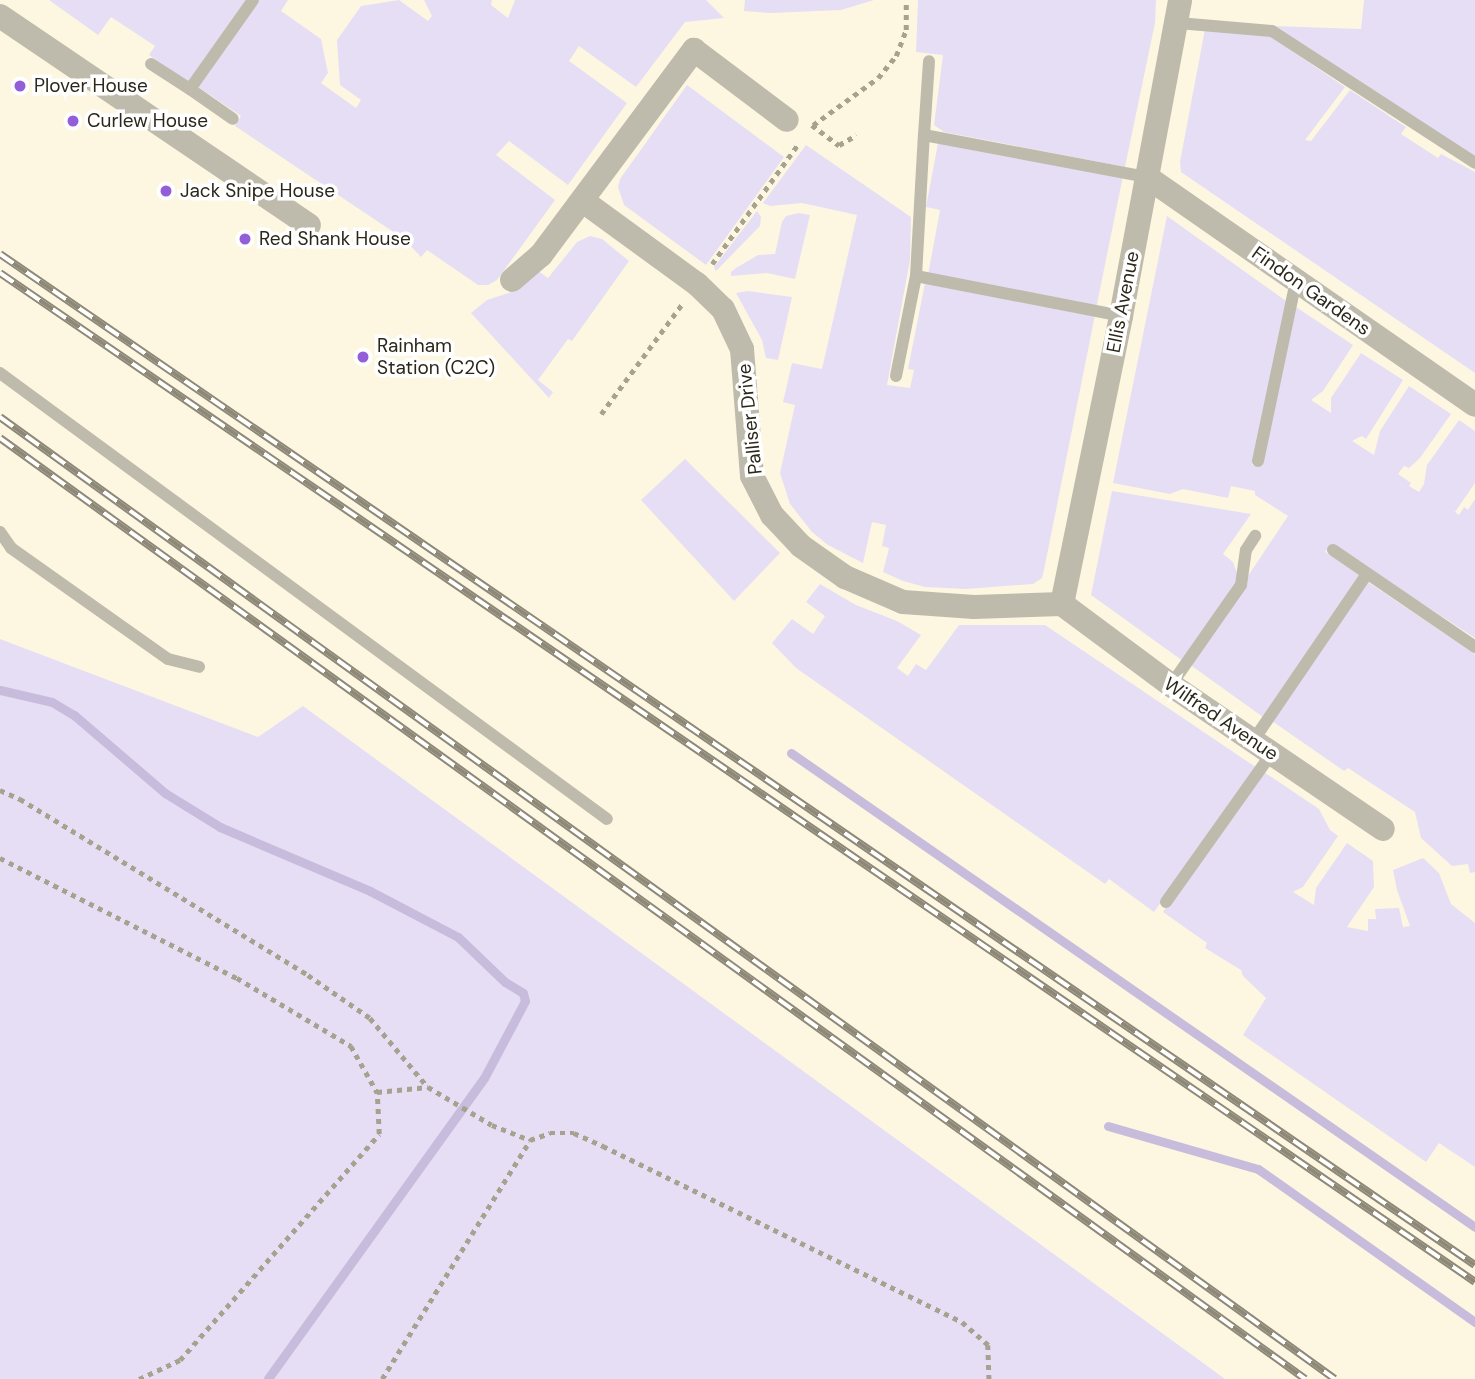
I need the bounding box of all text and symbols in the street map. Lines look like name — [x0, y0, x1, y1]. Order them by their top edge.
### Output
place label: Plover House — [34, 75, 148, 97]
marker: Plover House — [12, 78, 28, 94]
place label: Curlew House — [87, 110, 208, 132]
marker: Curlew House — [65, 113, 81, 129]
place label: Jack Snipe House — [180, 180, 335, 202]
marker: Jack Snipe House — [158, 183, 174, 199]
place label: Red Shank House — [259, 228, 411, 250]
marker: Red Shank House — [237, 231, 253, 247]
street label: Findon Gardens — [1247, 242, 1375, 340]
street label: Ellis Avenue — [1102, 249, 1144, 355]
place label: Rainham Station (C2C) — [377, 335, 495, 379]
marker: Rainham Station (C2C) — [355, 349, 371, 365]
street label: Palliser Drive — [733, 362, 767, 476]
street label: Wilfred Avenue — [1160, 672, 1282, 766]

